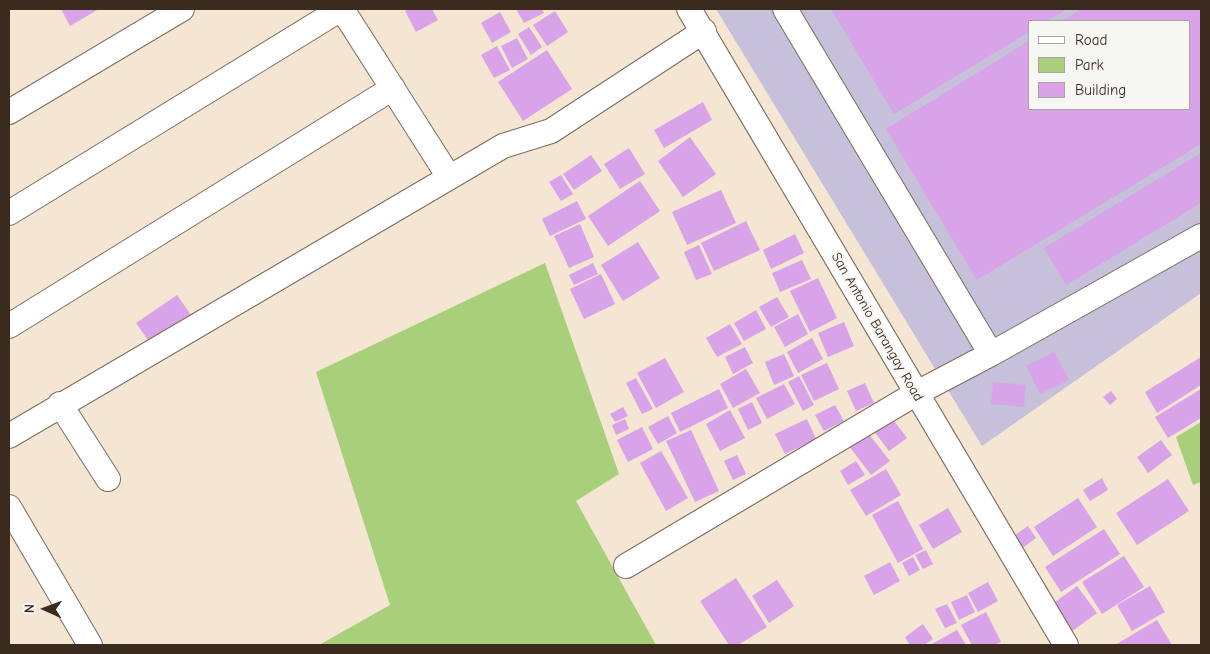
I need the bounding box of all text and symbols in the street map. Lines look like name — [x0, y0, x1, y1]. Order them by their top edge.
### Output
legend — [1028, 20, 1190, 110]
text: Road — [1075, 31, 1107, 49]
text: Park — [1075, 56, 1104, 74]
text: Building — [1075, 81, 1126, 99]
street label: San Antonio Barangay Road — [827, 250, 927, 404]
north arrow — [20, 584, 70, 634]
text: N — [21, 604, 38, 613]

